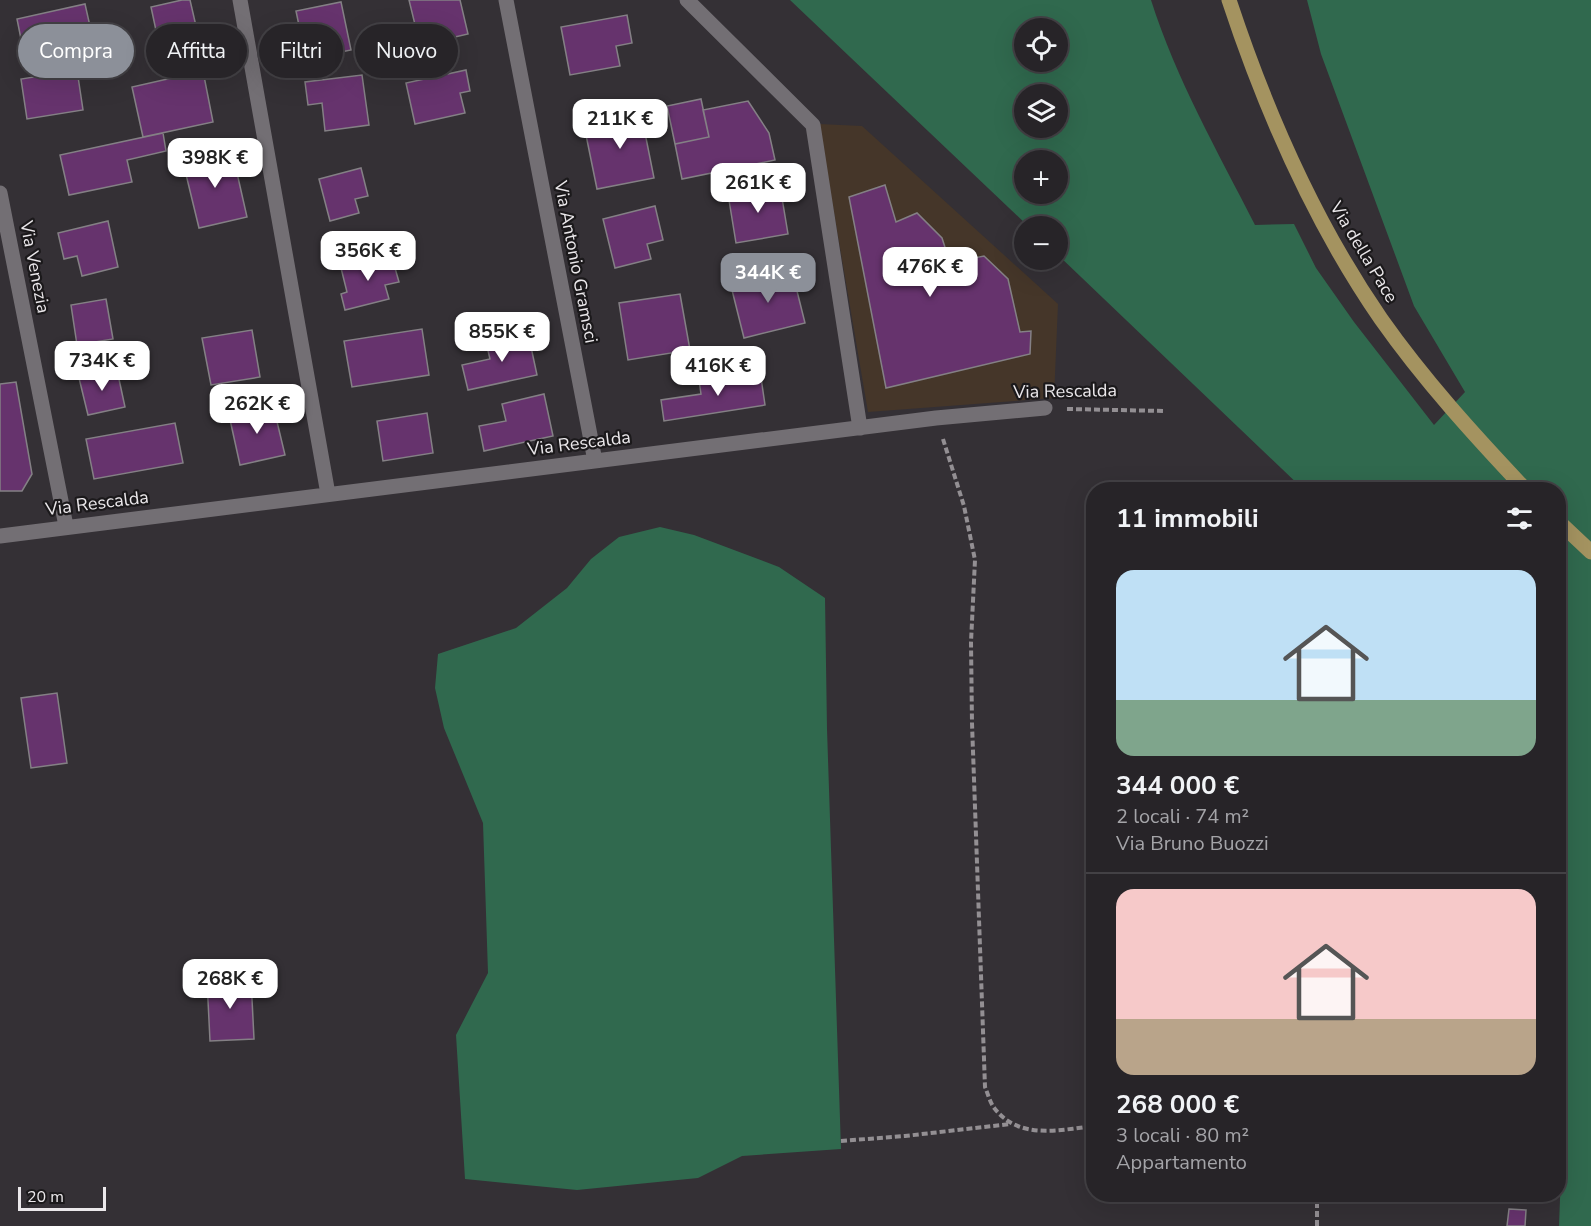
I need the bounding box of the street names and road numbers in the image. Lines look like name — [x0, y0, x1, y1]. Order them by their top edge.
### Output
street label: Via Antonio Gramsci — [548, 178, 604, 345]
street label: Via della Pace — [1324, 196, 1404, 307]
street label: Via Venezia — [14, 218, 56, 315]
street label: Via Rescalda — [1012, 378, 1117, 404]
street label: Via Rescalda — [525, 425, 632, 461]
street label: Via Rescalda — [43, 485, 150, 521]

